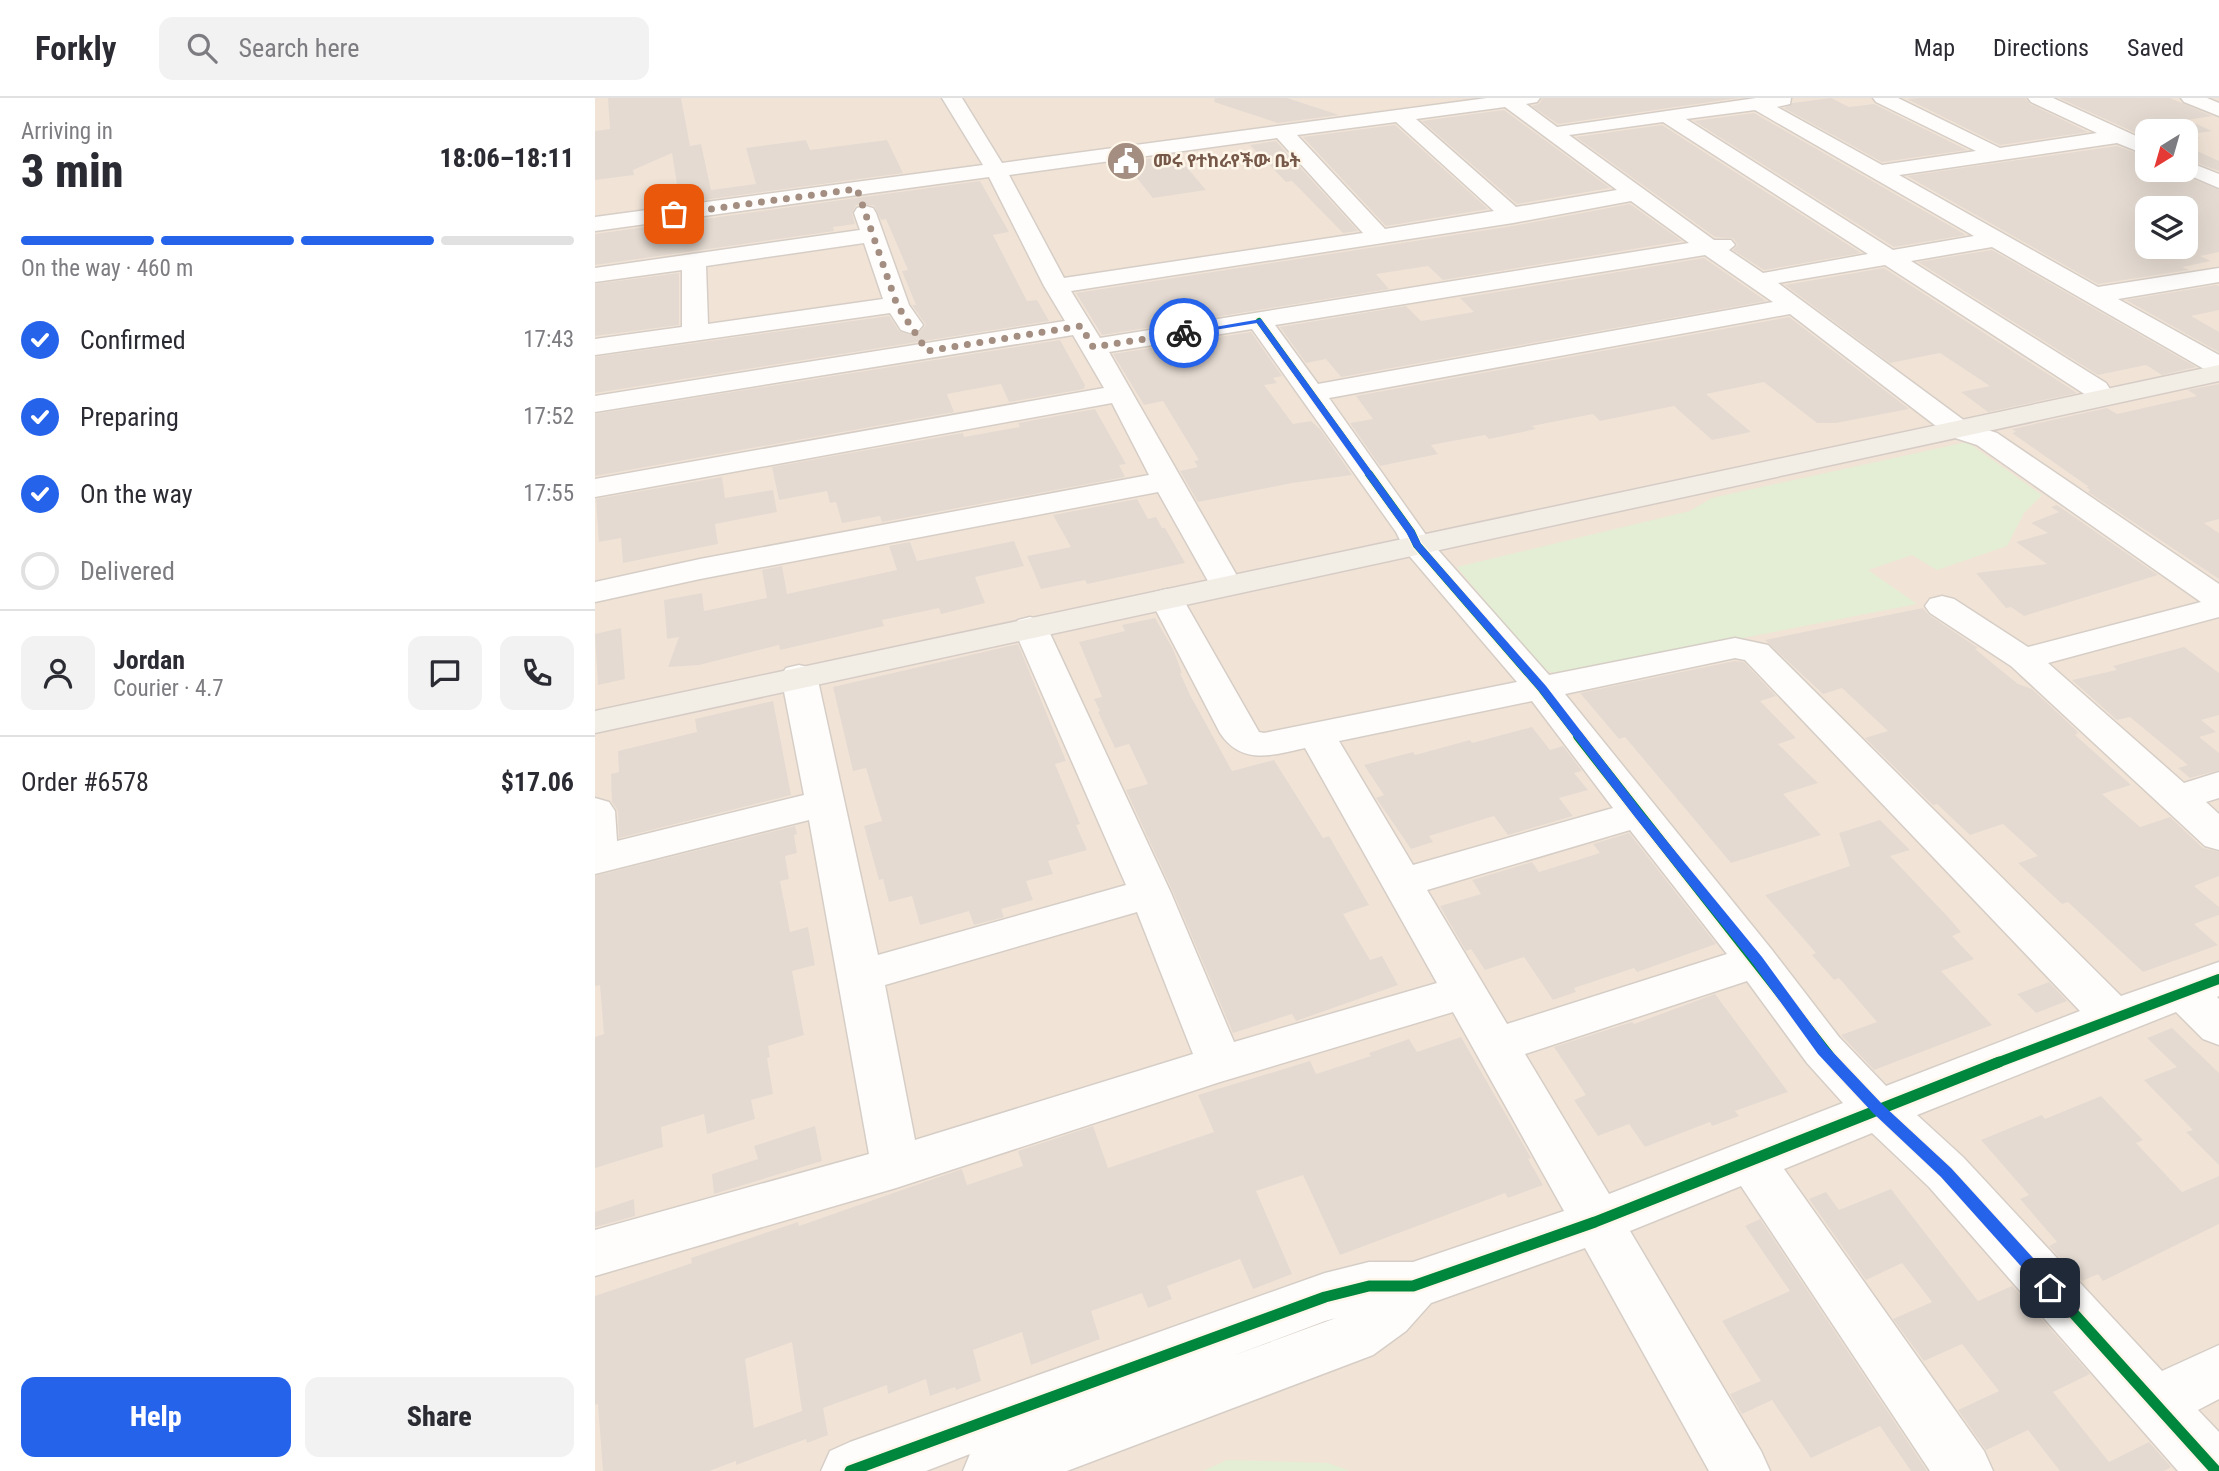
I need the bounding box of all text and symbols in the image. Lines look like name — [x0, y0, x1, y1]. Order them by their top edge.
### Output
search box — [159, 17, 649, 80]
text: Forkly — [35, 29, 117, 68]
icon: search — [183, 29, 221, 67]
text: Search here — [239, 33, 359, 63]
text: Map — [1914, 34, 1955, 62]
text: Directions — [1993, 34, 2089, 62]
text: Saved — [2127, 34, 2184, 62]
text: Arriving in — [21, 118, 113, 145]
north arrow — [2135, 119, 2198, 182]
map controls — [2135, 119, 2198, 259]
public building icon: መሩ የተከራየችው ቤት — [1105, 140, 1147, 182]
text: 18:06–18:11 — [440, 143, 574, 173]
text: 3 min — [21, 144, 124, 198]
place label: መሩ የተከራየችው ቤት — [1153, 150, 1300, 171]
pin — [644, 184, 704, 244]
icon: bag — [655, 195, 693, 233]
button: layers — [2135, 196, 2198, 259]
text: On the way · 460 m — [21, 255, 193, 282]
courier — [1149, 298, 1219, 368]
icon: bike — [1165, 314, 1203, 352]
icon: check — [21, 321, 59, 359]
text: Confirmed — [80, 325, 186, 355]
text: 17:43 — [523, 326, 574, 353]
icon: check — [21, 398, 59, 436]
text: Preparing — [80, 402, 179, 432]
text: 17:52 — [523, 403, 574, 430]
icon: check — [21, 475, 59, 513]
text: On the way — [80, 479, 193, 509]
text: 17:55 — [523, 480, 574, 507]
text: Delivered — [80, 556, 175, 586]
button: person — [21, 636, 95, 710]
button: chat — [408, 636, 482, 710]
button: phone — [500, 636, 574, 710]
text: Jordan — [113, 645, 185, 675]
text: Courier · 4.7 — [113, 675, 224, 702]
text: Order #6578 — [21, 767, 149, 797]
text: $17.06 — [501, 767, 574, 797]
pin — [2020, 1258, 2080, 1318]
icon: home — [2031, 1269, 2069, 1307]
button: Help — [21, 1377, 291, 1457]
button: Share — [305, 1377, 574, 1457]

